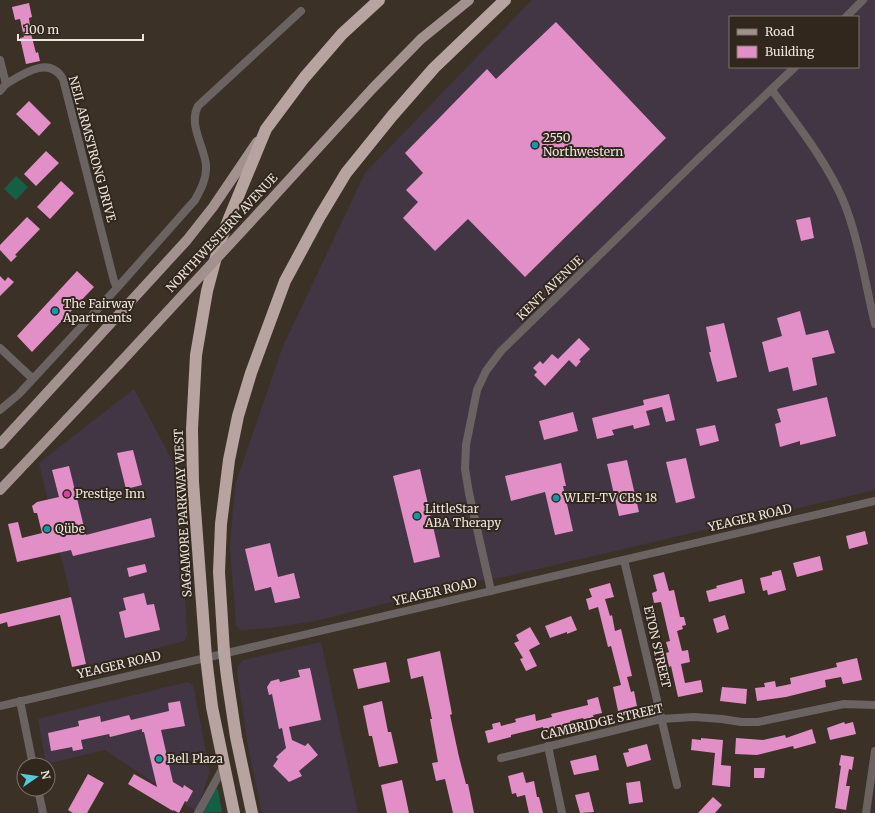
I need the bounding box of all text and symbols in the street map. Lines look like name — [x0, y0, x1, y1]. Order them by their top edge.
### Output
scale bar — [18, 16, 143, 42]
legend — [729, 16, 859, 68]
text: 100 m — [24, 22, 59, 37]
text: Road — [765, 24, 794, 39]
text: Building — [765, 44, 815, 59]
street label: NEIL ARMSTRONG DRIVE — [66, 74, 119, 224]
place label: 2550 Northwestern — [543, 130, 623, 159]
marker: 2550 Northwestern — [530, 140, 540, 150]
street label: NORTHWESTERN AVENUE — [163, 170, 281, 295]
street label: KENT AVENUE — [513, 252, 586, 323]
place label: The Fairway Apartments — [62, 296, 135, 325]
marker: The Fairway Apartments — [50, 306, 60, 316]
street label: SAGAMORE PARKWAY WEST — [171, 428, 194, 598]
place label: Prestige Inn — [75, 486, 145, 501]
marker: Prestige Inn — [62, 489, 72, 499]
place label: WLFI-TV CBS 18 — [563, 490, 657, 505]
marker: WLFI-TV CBS 18 — [551, 493, 561, 503]
place label: LittleStar ABA Therapy — [424, 501, 501, 530]
street label: YEAGER ROAD — [706, 501, 793, 535]
marker: LittleStar ABA Therapy — [412, 511, 422, 521]
place label: Qübe — [55, 521, 85, 536]
marker: Qübe — [42, 524, 52, 534]
street label: YEAGER ROAD — [391, 575, 478, 609]
street label: ETON STREET — [641, 604, 674, 690]
street label: YEAGER ROAD — [75, 648, 162, 682]
street label: CAMBRIDGE STREET — [539, 700, 665, 743]
place label: Bell Plaza — [167, 751, 223, 766]
marker: Bell Plaza — [154, 754, 164, 764]
north arrow — [16, 757, 56, 797]
text: N — [38, 769, 54, 781]

